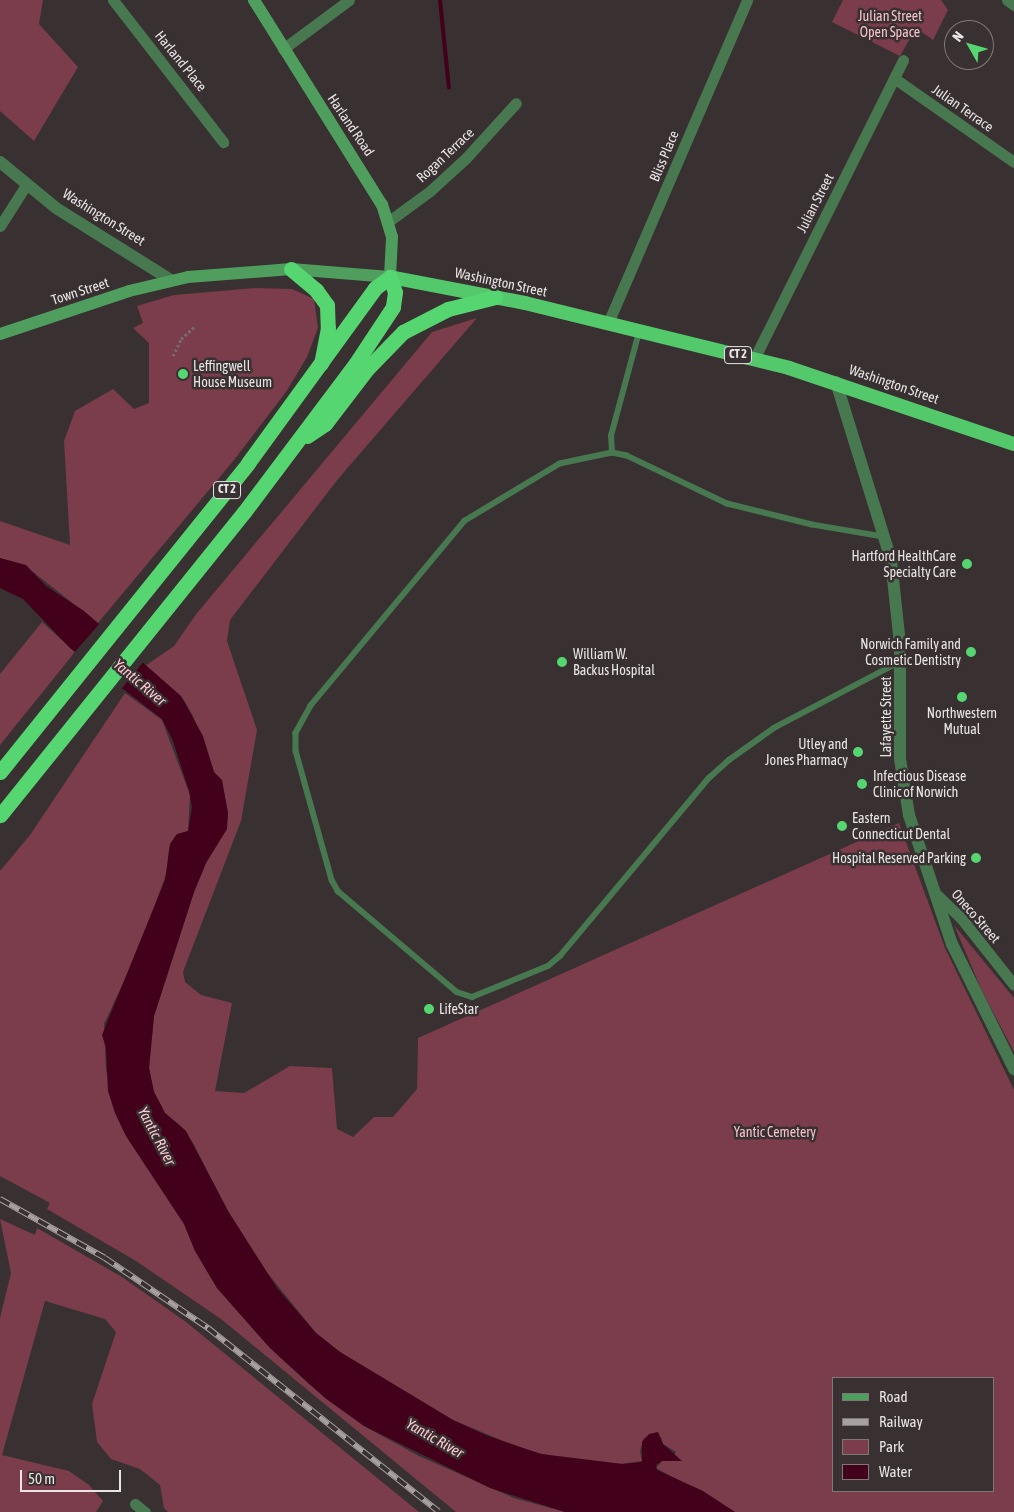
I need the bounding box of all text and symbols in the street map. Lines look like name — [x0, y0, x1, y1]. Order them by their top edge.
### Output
park label: Julian Street Open Space — [858, 8, 922, 40]
north arrow — [944, 20, 994, 70]
street label: Harland Place — [152, 27, 210, 95]
text: N — [949, 28, 967, 45]
street label: Julian Terrace — [929, 81, 997, 135]
street label: Harland Road — [324, 91, 378, 159]
street label: Rogan Terrace — [413, 124, 477, 186]
street label: Bliss Place — [646, 128, 682, 184]
street label: Julian Street — [793, 171, 837, 235]
street label: Washington Street — [60, 185, 148, 249]
street label: Washington Street — [453, 264, 549, 300]
street label: Town Street — [49, 274, 111, 308]
road number: CT 2 — [723, 346, 753, 364]
place label: Leffingwell House Museum — [193, 358, 272, 391]
street label: Washington Street — [847, 361, 941, 407]
marker: Leffingwell House Museum — [177, 368, 189, 380]
road number: CT 2 — [212, 480, 242, 500]
place label: Hartford HealthCare Specialty Care — [851, 548, 956, 580]
marker: Hartford HealthCare Specialty Care — [960, 557, 974, 571]
place label: Norwich Family and Cosmetic Dentistry — [860, 636, 961, 669]
place label: William W. Backus Hospital — [573, 646, 655, 679]
marker: Norwich Family and Cosmetic Dentistry — [965, 646, 977, 658]
water label: Yantic River — [110, 655, 170, 709]
marker: William W. Backus Hospital — [555, 655, 569, 669]
street label: Lafayette Street — [878, 676, 894, 758]
marker: Northwestern Mutual — [956, 691, 968, 703]
place label: Northwestern Mutual — [927, 705, 997, 738]
place label: Utley and Jones Pharmacy — [765, 736, 848, 769]
marker: Utley and Jones Pharmacy — [852, 746, 864, 758]
place label: Infectious Disease Clinic of Norwich — [873, 768, 966, 800]
marker: Infectious Disease Clinic of Norwich — [855, 777, 869, 791]
place label: Eastern Connecticut Dental — [852, 810, 950, 842]
marker: Eastern Connecticut Dental — [836, 820, 848, 832]
place label: Hospital Reserved Parking — [832, 850, 966, 866]
marker: Hospital Reserved Parking — [970, 852, 982, 864]
street label: Oneco Street — [948, 886, 1004, 946]
place label: LifeStar — [439, 1001, 478, 1017]
marker: LifeStar — [423, 1003, 435, 1015]
water label: Yantic River — [134, 1104, 180, 1168]
park label: Yantic Cemetery — [734, 1124, 816, 1140]
legend — [832, 1377, 994, 1492]
text: Road — [879, 1388, 908, 1405]
text: Railway — [879, 1413, 923, 1430]
water label: Yantic River — [403, 1414, 467, 1462]
text: Park — [879, 1438, 904, 1455]
scale bar — [22, 1460, 124, 1492]
text: Water — [879, 1463, 912, 1480]
text: 50 m — [28, 1470, 55, 1487]

